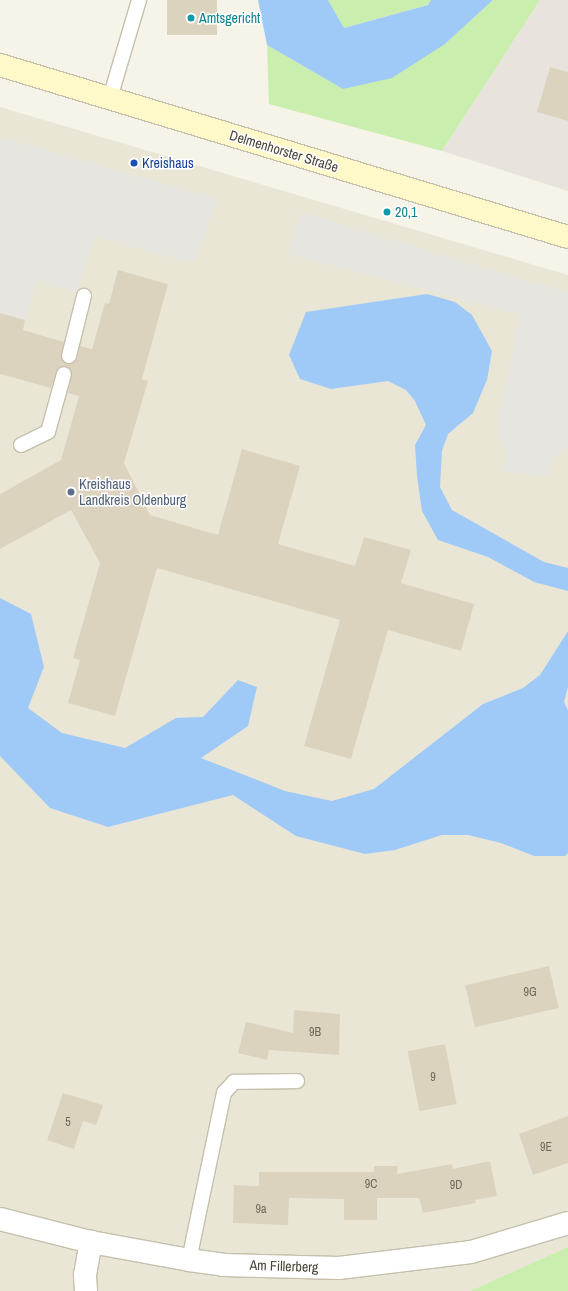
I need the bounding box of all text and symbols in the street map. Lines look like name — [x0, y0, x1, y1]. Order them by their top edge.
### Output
place label: Amtsgericht — [199, 10, 260, 26]
marker: Amtsgericht — [186, 13, 196, 23]
street label: Delmenhorster Straße — [228, 126, 340, 176]
place label: Kreishaus — [142, 155, 194, 171]
marker: Kreishaus — [129, 158, 139, 168]
place label: 20,1 — [395, 204, 417, 220]
marker: 20,1 — [382, 207, 392, 217]
place label: Kreishaus Landkreis Oldenburg — [79, 476, 186, 508]
marker: Kreishaus Landkreis Oldenburg — [66, 487, 76, 497]
house number: 9G — [523, 986, 537, 1000]
house number: 9B — [309, 1026, 321, 1040]
house number: 9 — [430, 1071, 436, 1085]
house number: 5 — [65, 1116, 71, 1130]
house number: 9E — [540, 1141, 552, 1155]
house number: 9C — [365, 1178, 377, 1192]
house number: 9D — [450, 1179, 462, 1193]
house number: 9a — [256, 1203, 266, 1217]
street label: Am Fillerberg — [249, 1256, 319, 1276]

